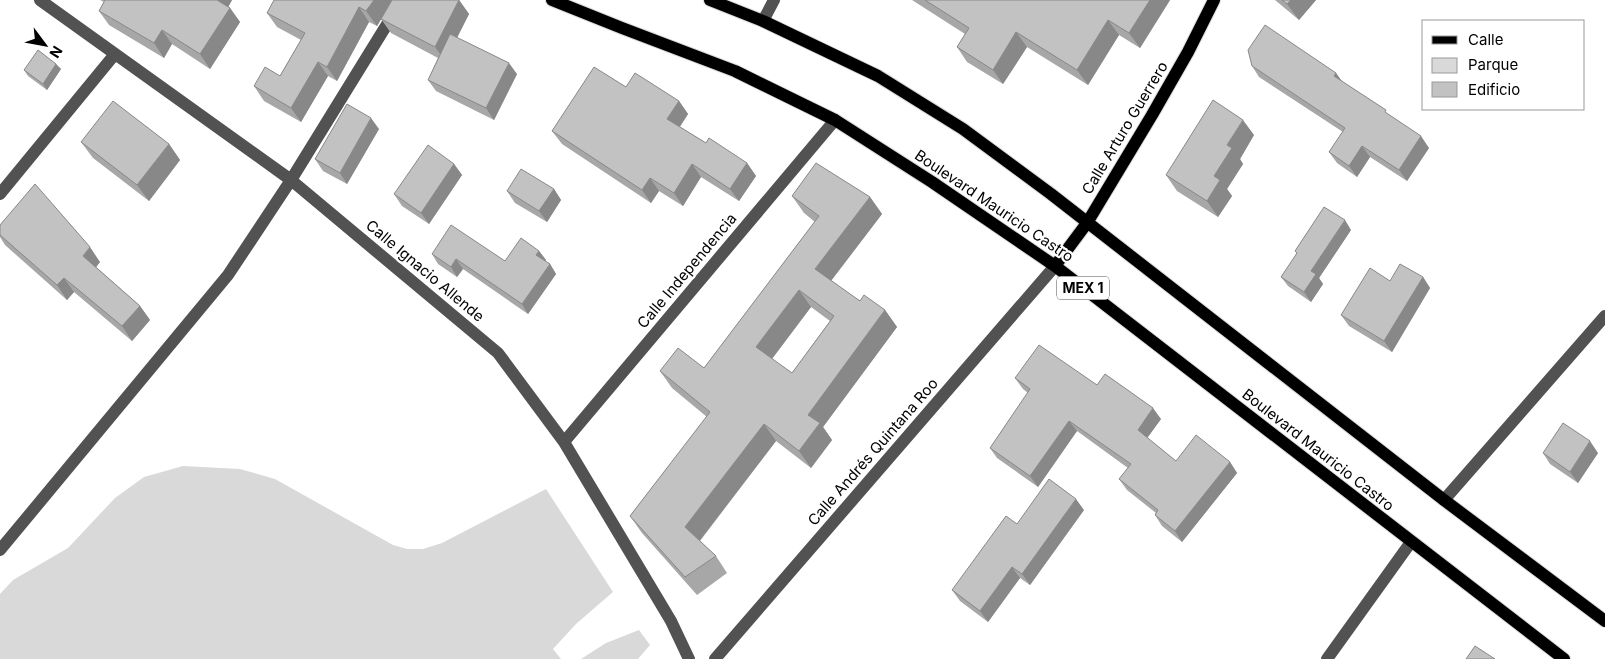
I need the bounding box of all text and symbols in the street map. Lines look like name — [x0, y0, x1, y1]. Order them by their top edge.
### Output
north arrow — [20, 20, 70, 70]
legend — [1422, 20, 1585, 110]
text: Calle — [1468, 30, 1503, 49]
text: N — [46, 43, 66, 61]
text: Parque — [1468, 55, 1518, 74]
street label: Calle Arturo Guerrero — [1077, 58, 1172, 198]
text: Edificio — [1468, 80, 1520, 99]
street label: Boulevard Mauricio Castro — [911, 145, 1077, 266]
street label: Calle Independencia — [633, 209, 740, 332]
street label: Calle Ignacio Allende — [362, 216, 488, 326]
road number: MEX 1 — [1057, 276, 1109, 300]
street label: Calle Andrés Quintana Roo — [803, 374, 942, 529]
street label: Boulevard Mauricio Castro — [1238, 384, 1398, 515]

